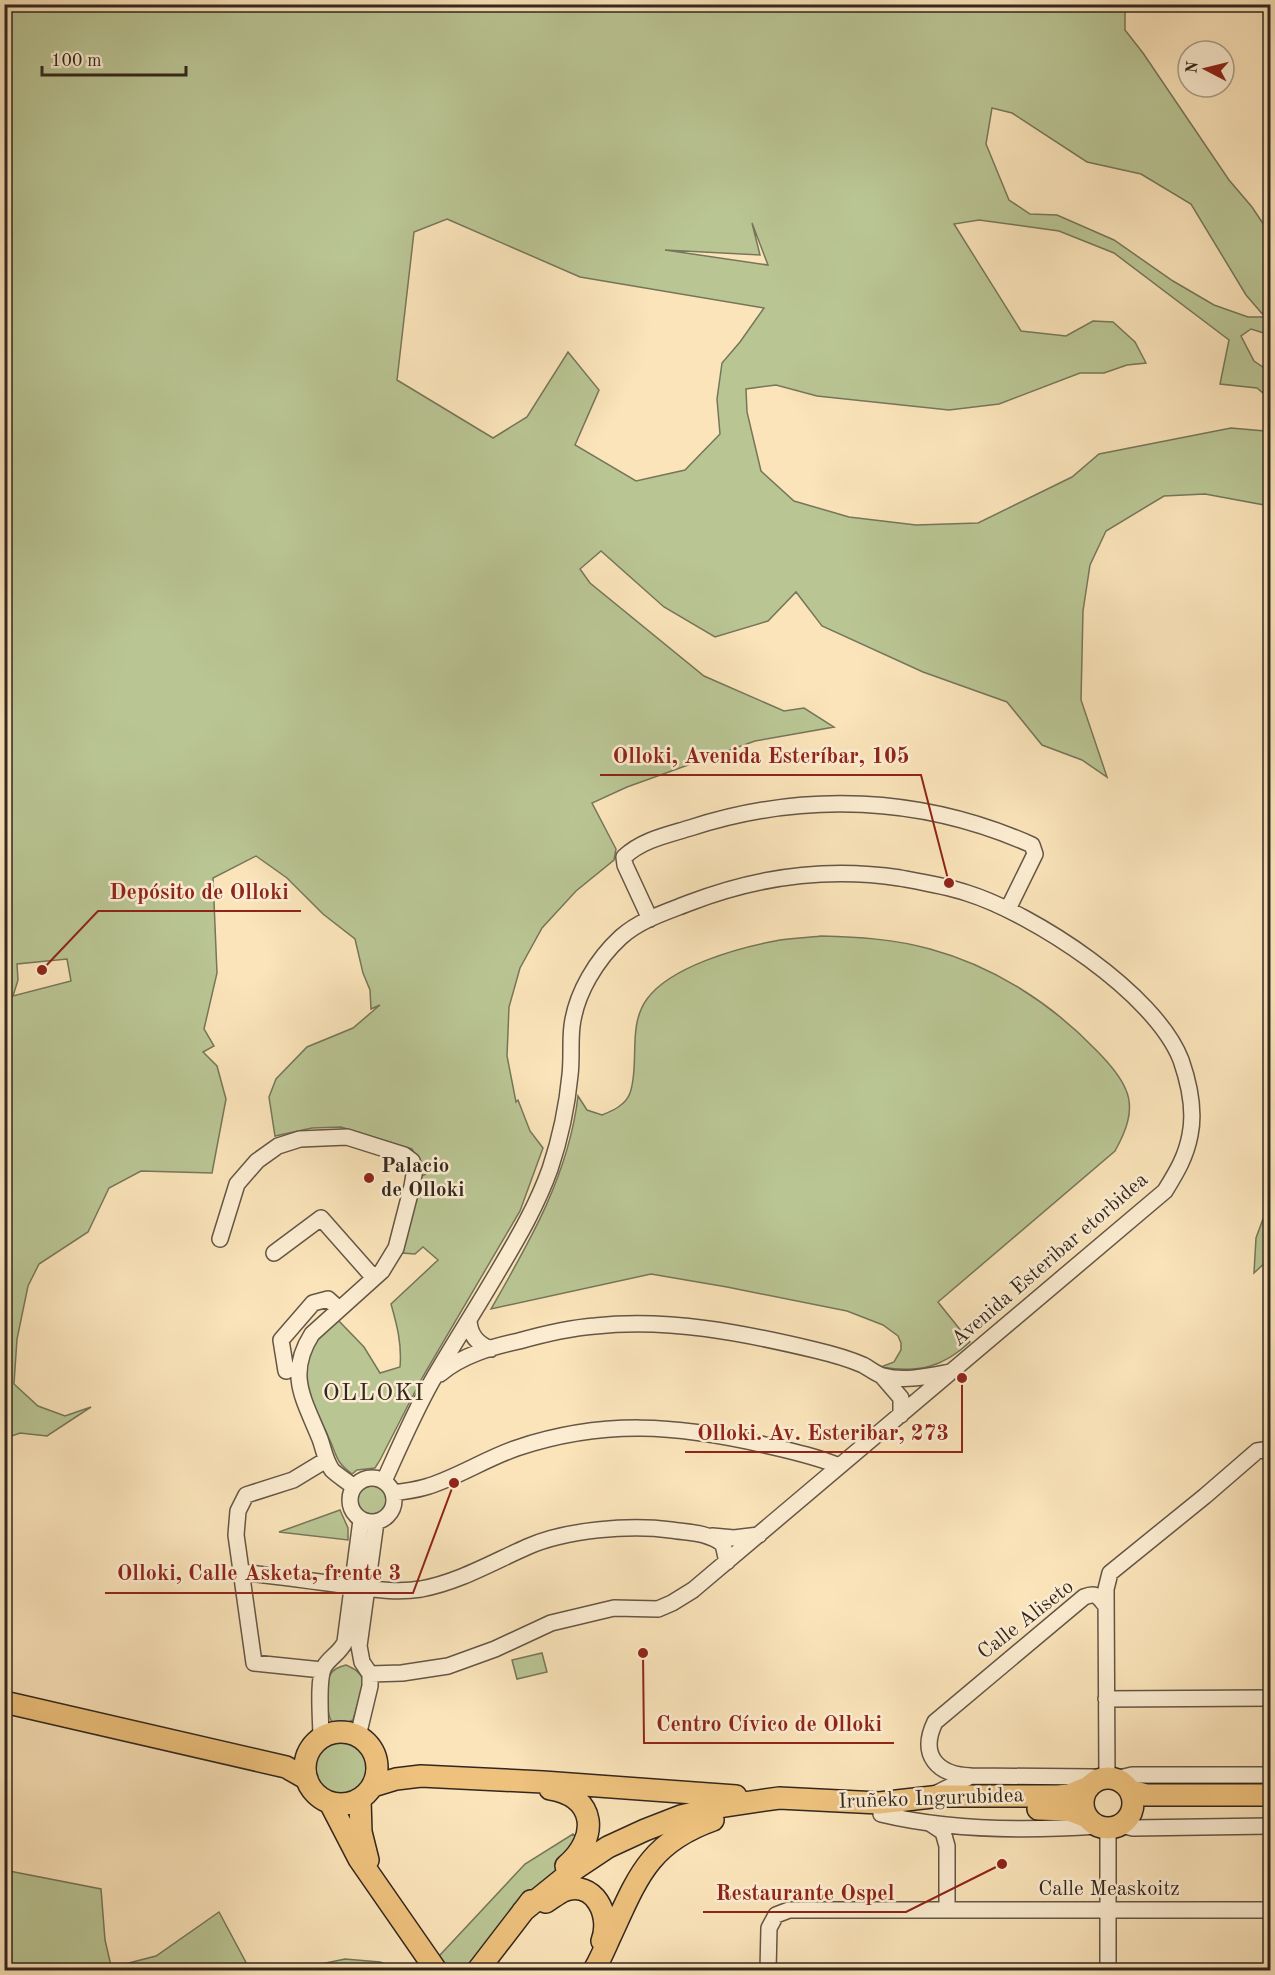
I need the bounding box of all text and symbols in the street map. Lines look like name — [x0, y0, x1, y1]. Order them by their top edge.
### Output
scale bar — [42, 39, 186, 77]
north arrow — [1176, 39, 1236, 99]
text: 100 m — [51, 52, 102, 70]
text: N — [1184, 60, 1202, 74]
callout: Olloki, Avenida Esteríbar, 105 — [600, 735, 921, 775]
text: Olloki, Avenida Esteríbar, 105 — [613, 746, 909, 768]
callout: Depósito de Olloki — [98, 871, 301, 911]
text: Depósito de Olloki — [109, 882, 289, 904]
place label: Palacio de Olloki — [381, 1156, 465, 1201]
street label: Avenida Esteribar etorbidea — [948, 1169, 1152, 1351]
marker: Palacio de Olloki — [362, 1171, 376, 1185]
district label: OLLOKI — [323, 1382, 425, 1406]
callout: Olloki. Av. Esteribar, 273 — [685, 1412, 962, 1452]
text: Olloki. Av. Esteribar, 273 — [697, 1423, 949, 1445]
callout: Olloki, Calle Asketa, frente 3 — [105, 1553, 413, 1593]
text: Olloki, Calle Asketa, frente 3 — [117, 1563, 401, 1585]
street label: Calle Aliseto — [974, 1576, 1078, 1664]
callout: Centro Cívico de Olloki — [644, 1703, 894, 1743]
text: Centro Cívico de Olloki — [656, 1714, 882, 1736]
street label: Iruñeko Ingurubidea — [838, 1785, 1024, 1813]
callout: Restaurante Ospel — [703, 1872, 906, 1912]
street label: Calle Measkoitz — [1038, 1879, 1180, 1900]
text: Restaurante Ospel — [716, 1883, 895, 1905]

